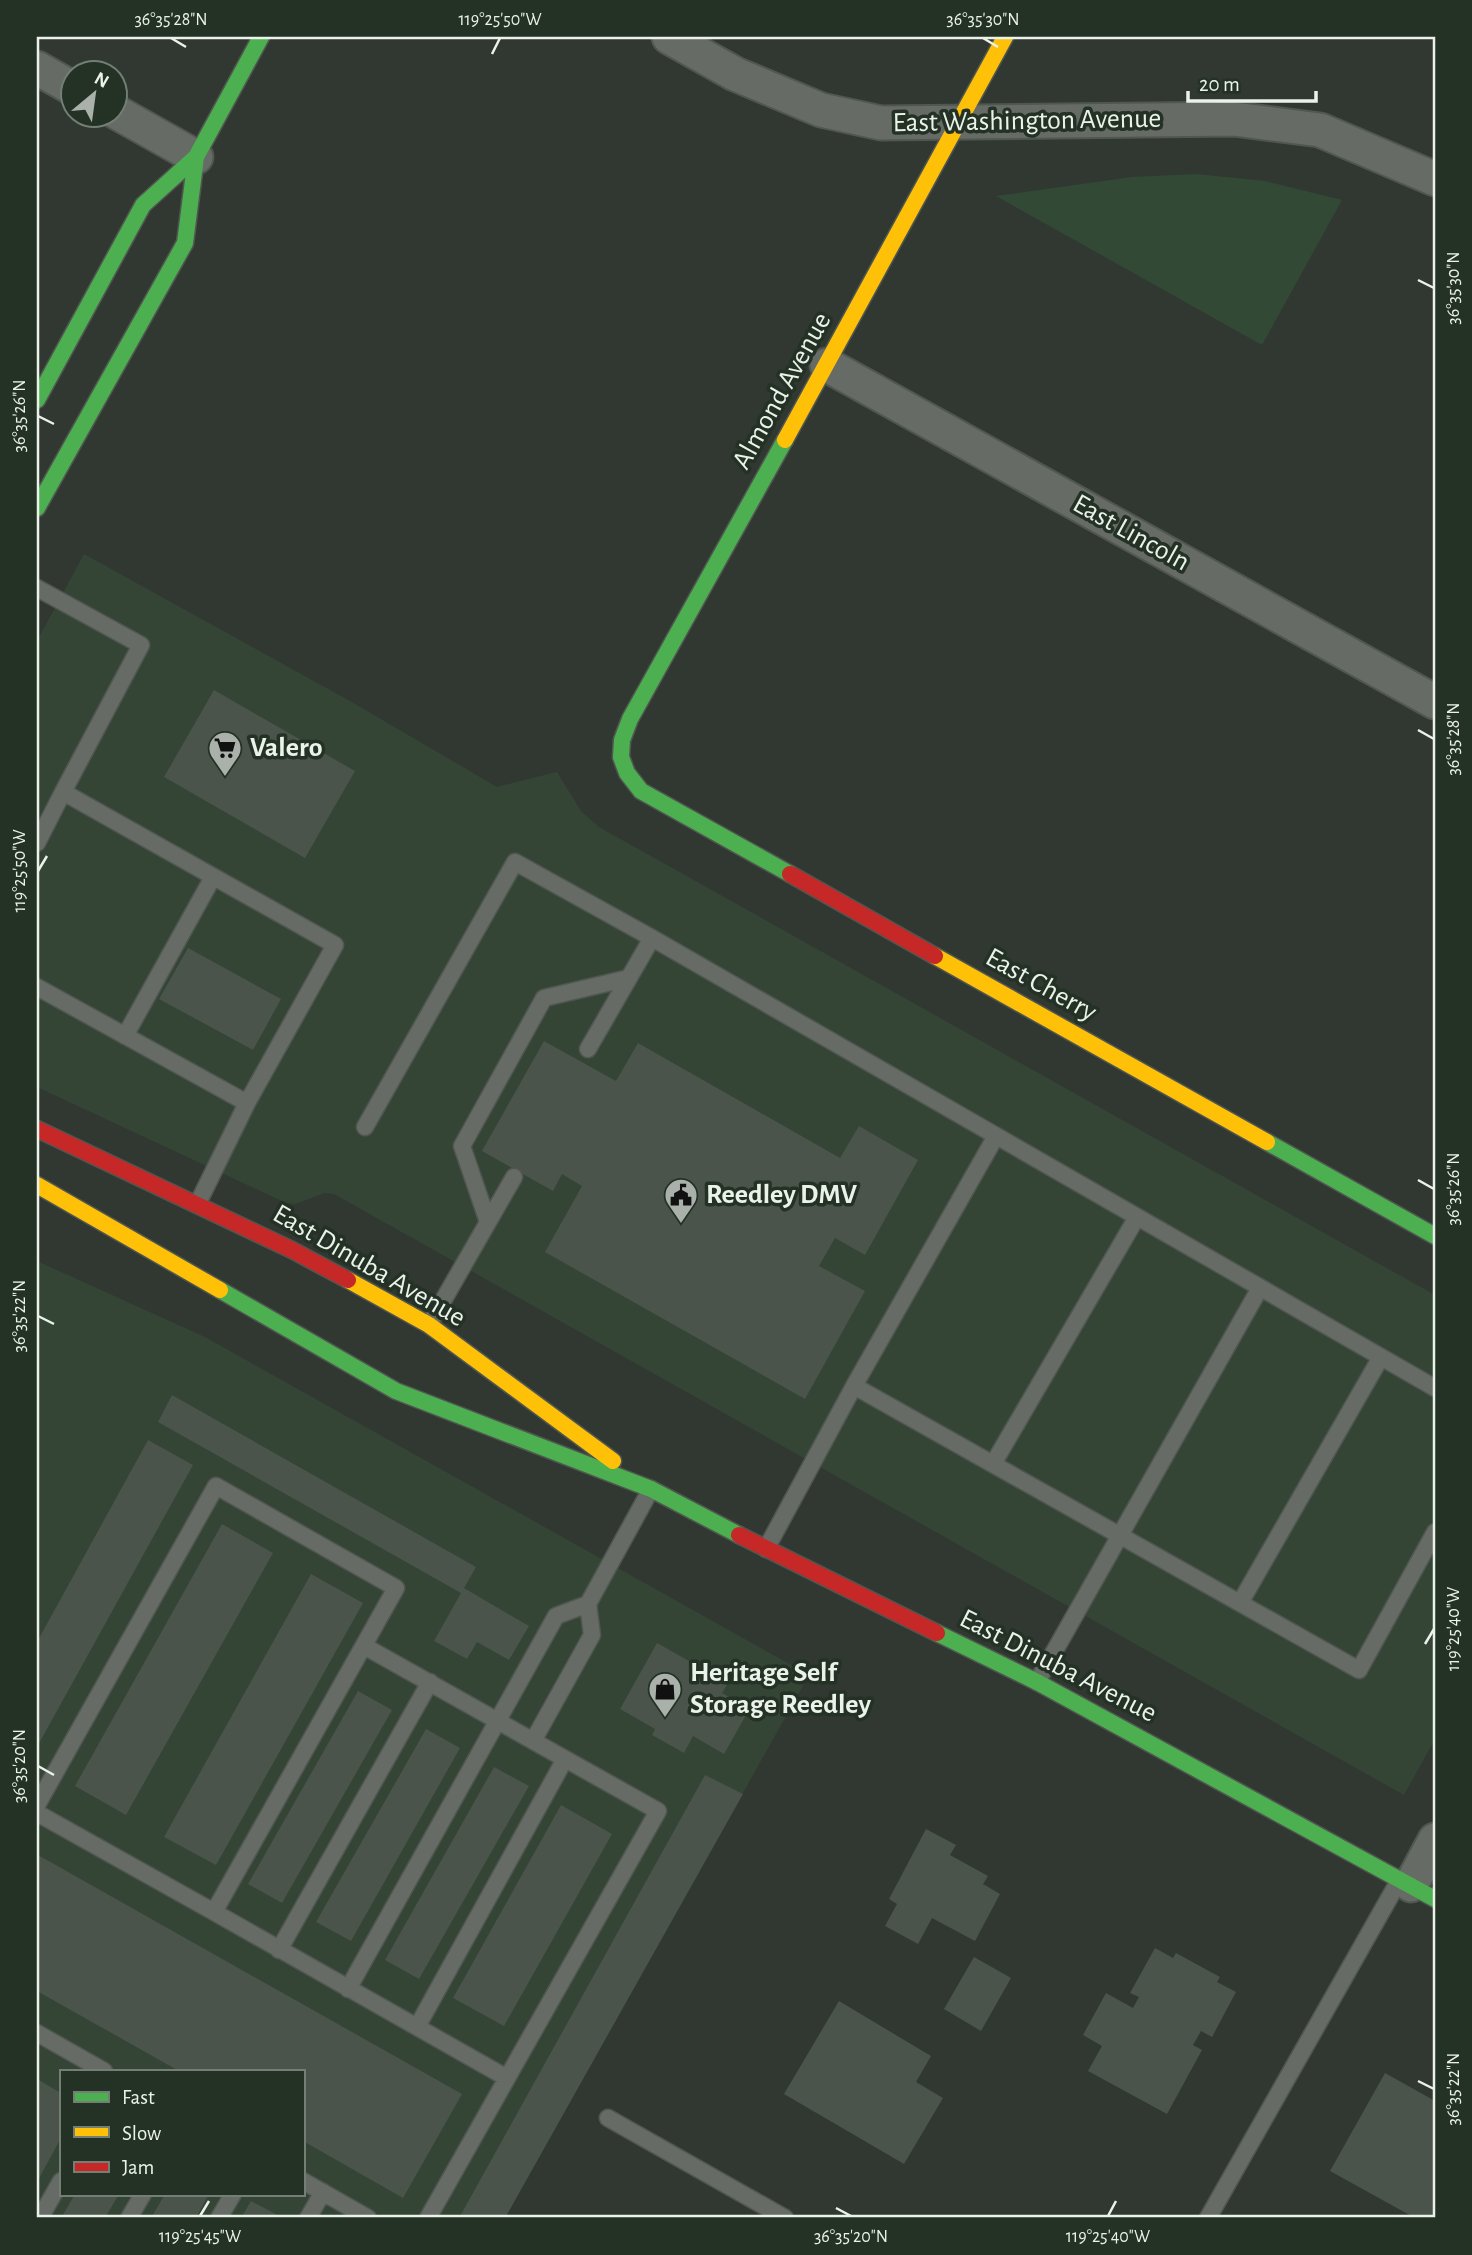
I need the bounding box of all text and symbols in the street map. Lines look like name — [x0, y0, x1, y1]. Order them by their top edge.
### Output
text: 36°35'28"N — [134, 11, 208, 29]
text: 119°25'50"W — [458, 11, 542, 29]
text: 36°35'30"N — [946, 11, 1020, 29]
north arrow — [60, 60, 130, 130]
scale bar — [1188, 60, 1316, 104]
text: N — [91, 69, 112, 92]
text: 20 m — [1199, 74, 1240, 95]
street label: East Washington Avenue — [892, 105, 1162, 137]
text: 36°35'30"N — [1445, 251, 1463, 325]
street label: Almond Avenue — [728, 308, 836, 474]
text: 36°35'26"N — [11, 379, 29, 453]
street label: East Lincoln — [1068, 490, 1194, 576]
text: 36°35'28"N — [1445, 702, 1463, 776]
supermarket icon: Valero — [206, 729, 244, 778]
place label: Valero — [250, 734, 322, 762]
text: 119°25'50"W — [11, 829, 29, 913]
street label: East Cherry — [981, 943, 1101, 1027]
text: 36°35'26"N — [1445, 1152, 1463, 1226]
public building icon: Reedley DMV — [662, 1176, 700, 1225]
place label: Reedley DMV — [706, 1181, 857, 1209]
street label: East Dinuba Avenue — [268, 1200, 470, 1332]
text: 36°35'22"N — [11, 1280, 29, 1352]
text: 119°25'40"W — [1445, 1587, 1463, 1671]
street label: East Dinuba Avenue — [955, 1604, 1161, 1728]
place label: Heritage Self Storage Reedley — [690, 1659, 871, 1719]
shop icon: Heritage Self Storage Reedley — [646, 1670, 684, 1719]
text: 36°35'20"N — [11, 1729, 29, 1803]
text: 36°35'22"N — [1445, 2053, 1463, 2125]
legend — [60, 2070, 304, 2196]
text: Fast — [122, 2087, 155, 2108]
text: Slow — [122, 2123, 161, 2144]
text: Jam — [122, 2157, 154, 2178]
text: 119°25'45"W — [159, 2228, 241, 2246]
text: 36°35'20"N — [814, 2228, 888, 2246]
text: 119°25'40"W — [1066, 2228, 1150, 2246]

